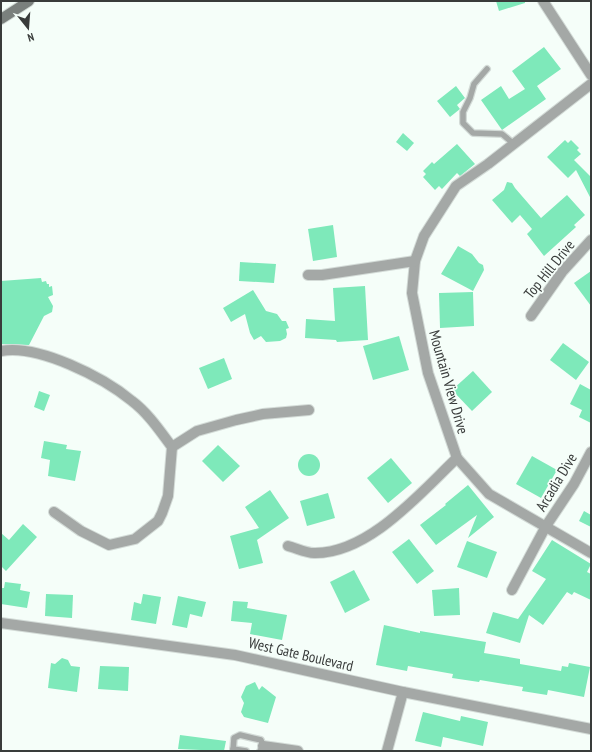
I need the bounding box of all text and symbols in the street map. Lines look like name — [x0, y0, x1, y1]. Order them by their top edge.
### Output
north arrow — [8, 8, 48, 48]
text: N — [26, 30, 36, 45]
street label: Top Hill Drive — [520, 236, 578, 302]
street label: Mountain View Drive — [425, 328, 473, 436]
street label: Arcadia Dive — [531, 449, 581, 515]
street label: West Gate Boulevard — [247, 633, 355, 675]

